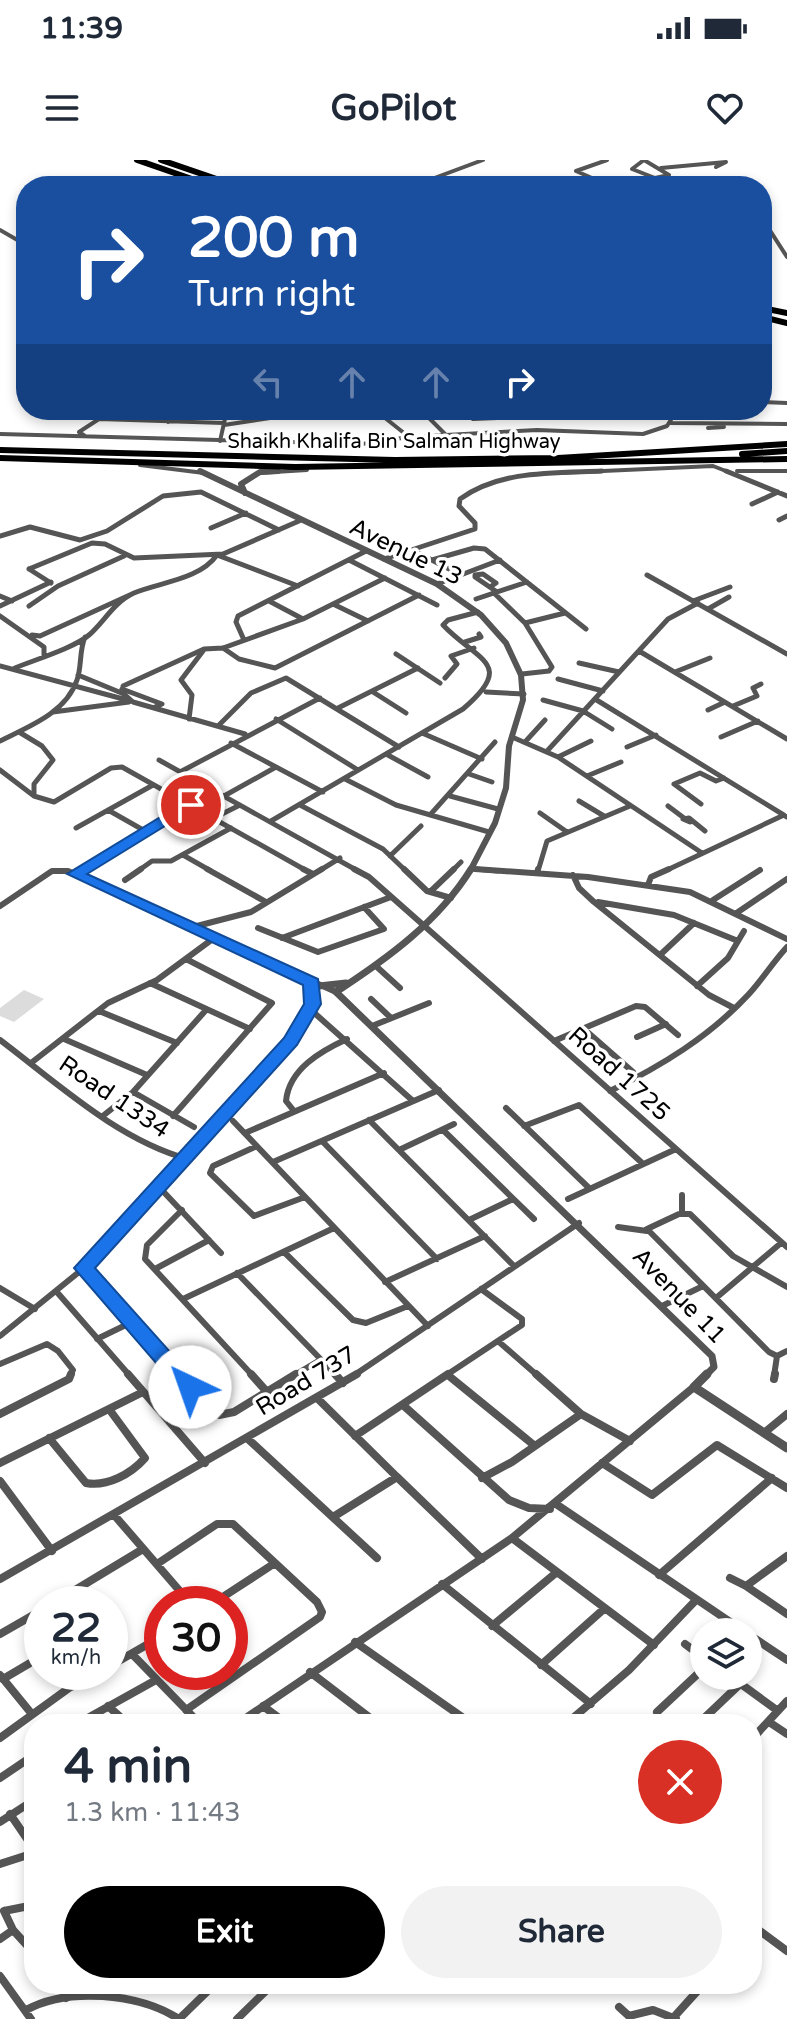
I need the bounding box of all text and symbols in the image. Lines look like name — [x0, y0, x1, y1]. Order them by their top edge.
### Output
text: 11:39 — [40, 10, 123, 47]
icon: menu — [40, 86, 84, 130]
icon: heart — [703, 86, 747, 130]
text: GoPilot — [331, 87, 456, 130]
text: 200 m — [188, 205, 359, 272]
icon: right — [56, 208, 160, 312]
text: Turn right — [188, 273, 355, 316]
icon: left — [246, 360, 290, 404]
icon: ahead — [330, 360, 374, 404]
icon: ahead — [414, 360, 458, 404]
icon: right — [498, 360, 542, 404]
street label: Shaikh Khalifa Bin Salman Highway — [228, 430, 561, 454]
street label: Avenue 13 — [345, 512, 467, 592]
pin — [157, 771, 225, 839]
icon: arrive — [169, 783, 213, 827]
street label: Road 1725 — [562, 1021, 676, 1127]
street label: Road 1334 — [53, 1050, 175, 1144]
street label: Avenue 11 — [626, 1242, 732, 1350]
street label: Road 737 — [251, 1340, 361, 1422]
position arrow — [148, 1345, 232, 1429]
speed limit sign: 30 — [144, 1586, 248, 1690]
text: 22 — [51, 1604, 101, 1652]
map controls — [690, 1618, 762, 1690]
button: layers — [690, 1618, 762, 1690]
text: km/h — [51, 1646, 101, 1670]
text: 4 min — [64, 1738, 192, 1796]
button: close — [638, 1740, 722, 1824]
text: 1.3 km · 11:43 — [64, 1797, 241, 1828]
button: Exit — [64, 1886, 385, 1978]
button: Share — [401, 1886, 722, 1978]

